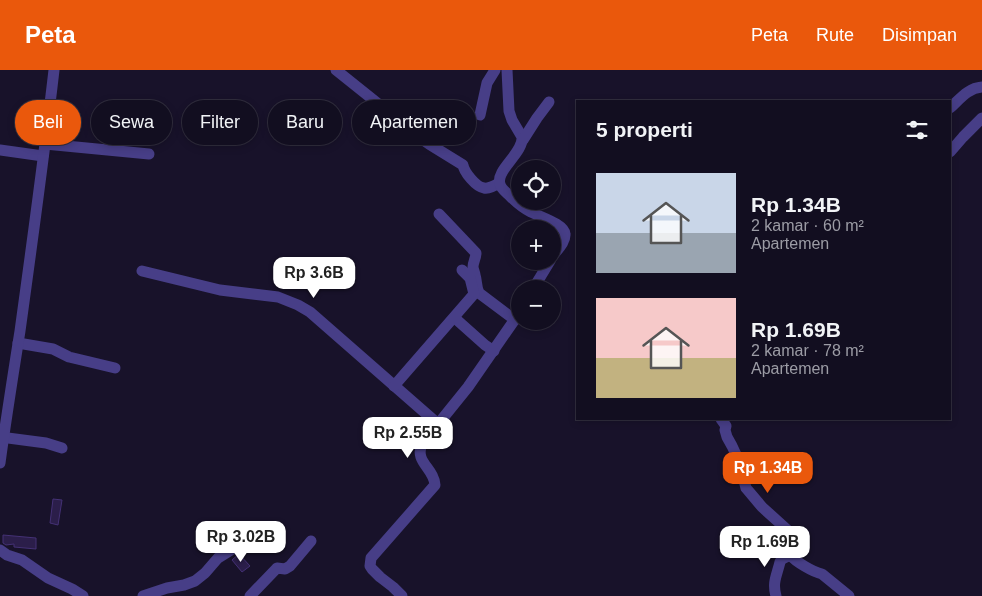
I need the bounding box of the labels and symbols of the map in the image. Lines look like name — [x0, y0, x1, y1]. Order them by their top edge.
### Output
pin: Rp 3.6B — [268, 256, 360, 299]
pin: Rp 2.55B — [356, 416, 460, 459]
pin: Rp 1.34B — [716, 452, 820, 494]
pin: Rp 3.02B — [189, 520, 293, 563]
pin: Rp 1.69B — [713, 526, 817, 568]

